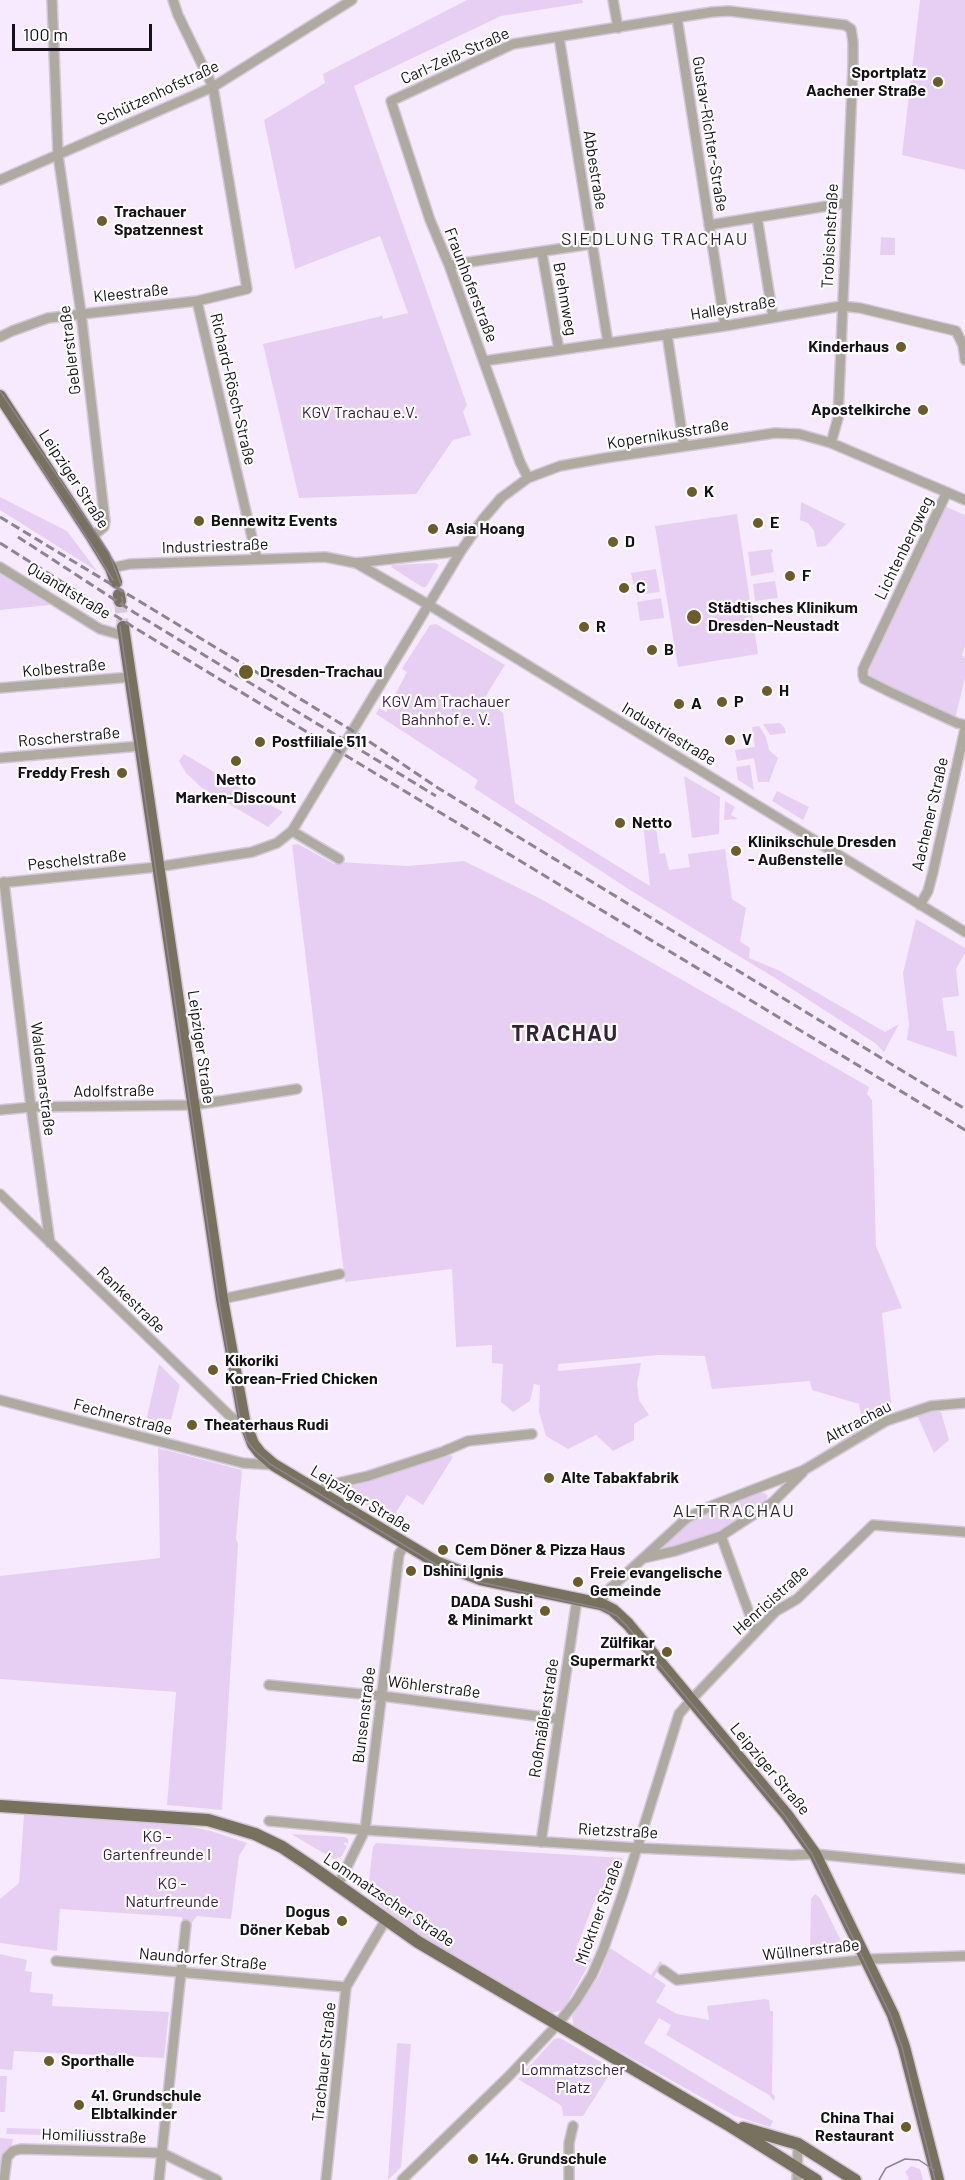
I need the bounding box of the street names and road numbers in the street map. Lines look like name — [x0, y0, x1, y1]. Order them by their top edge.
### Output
street label: Carl-Zeiß-Straße — [398, 23, 512, 89]
street label: Gustav-Richter-Straße — [688, 55, 732, 213]
street label: Schützenhofstraße — [94, 56, 222, 130]
street label: Abbestraße — [579, 129, 611, 211]
street label: Trobischstraße — [818, 183, 842, 289]
street label: Fraunhoferstraße — [440, 225, 502, 345]
street label: Brehmweg — [549, 261, 581, 337]
street label: Kleestraße — [93, 280, 169, 306]
street label: Halleystraße — [689, 292, 777, 324]
street label: Geblerstraße — [55, 304, 85, 396]
street label: Richard-Rösch-Straße — [206, 311, 260, 467]
street label: Kopernikusstraße — [606, 415, 730, 453]
street label: Leipziger Straße — [35, 426, 113, 532]
street label: Lichtenbergweg — [871, 493, 937, 603]
street label: Industriestraße — [161, 535, 269, 557]
street label: Quandtstraße — [24, 559, 114, 623]
street label: Kolbestraße — [21, 655, 107, 681]
street label: Industriestraße — [618, 698, 720, 770]
street label: Roscherstraße — [17, 723, 121, 751]
street label: Aachener Straße — [908, 755, 952, 873]
street label: Peschelstraße — [27, 845, 127, 875]
street label: Leipziger Straße — [184, 989, 218, 1105]
street label: Waldemarstraße — [26, 1021, 60, 1137]
street label: Adolfstraße — [73, 1081, 155, 1101]
street label: Rankestraße — [93, 1263, 169, 1337]
street label: Fechnerstraße — [71, 1395, 175, 1439]
street label: Alttrachau — [821, 1396, 895, 1448]
street label: Leipziger Straße — [307, 1461, 415, 1537]
street label: Henricistraße — [729, 1561, 813, 1639]
street label: Roßmäßlerstraße — [525, 1657, 563, 1779]
street label: Bunsenstraße — [349, 1666, 379, 1764]
street label: Wöhlerstraße — [386, 1672, 482, 1702]
street label: Leipziger Straße — [726, 1719, 814, 1819]
street label: Rietzstraße — [577, 1819, 659, 1843]
street label: Lommatzscher Straße — [320, 1849, 458, 1951]
street label: Micktner Straße — [571, 1857, 627, 1967]
street label: Wüllnerstraße — [761, 1935, 861, 1965]
street label: Naundorfer Straße — [138, 1944, 268, 1974]
street label: Trachauer Straße — [308, 2001, 340, 2123]
street label: Homiliusstraße — [41, 2125, 147, 2147]

